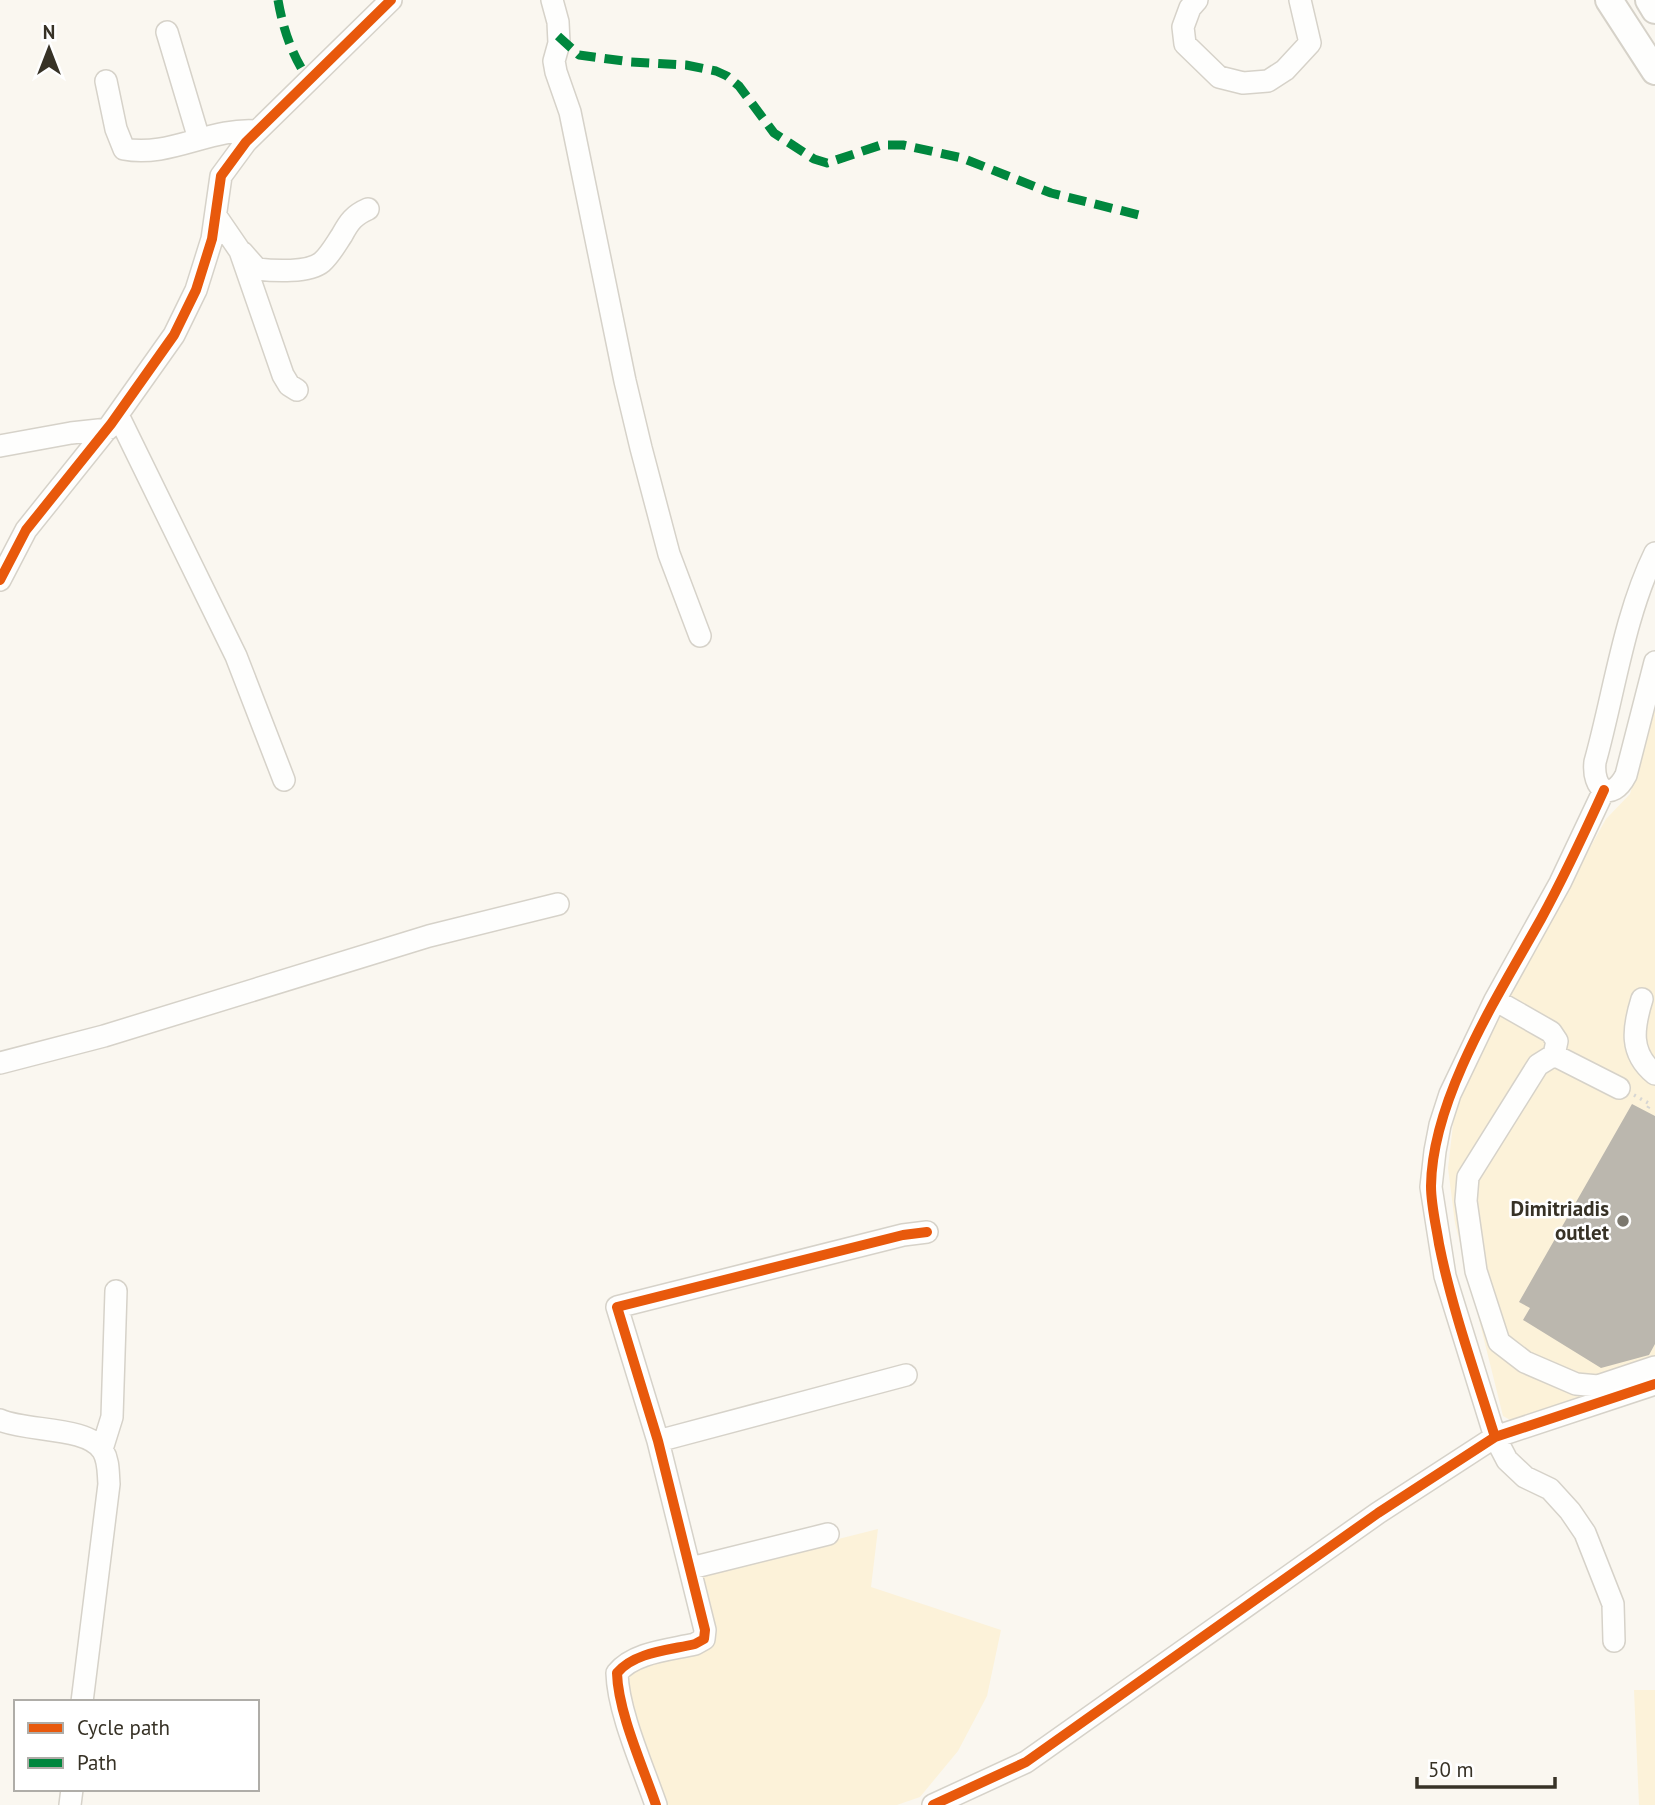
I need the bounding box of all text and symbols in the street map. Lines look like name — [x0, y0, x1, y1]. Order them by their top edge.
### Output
north arrow — [14, 14, 84, 84]
text: N — [43, 20, 55, 44]
place label: Dimitriadis outlet — [1511, 1195, 1610, 1246]
marker: Dimitriadis outlet — [1615, 1213, 1631, 1229]
legend — [14, 1700, 259, 1791]
text: Cycle path — [77, 1714, 170, 1741]
scale bar — [1417, 1745, 1555, 1789]
text: Path — [77, 1749, 117, 1776]
text: 50 m — [1428, 1756, 1474, 1783]

